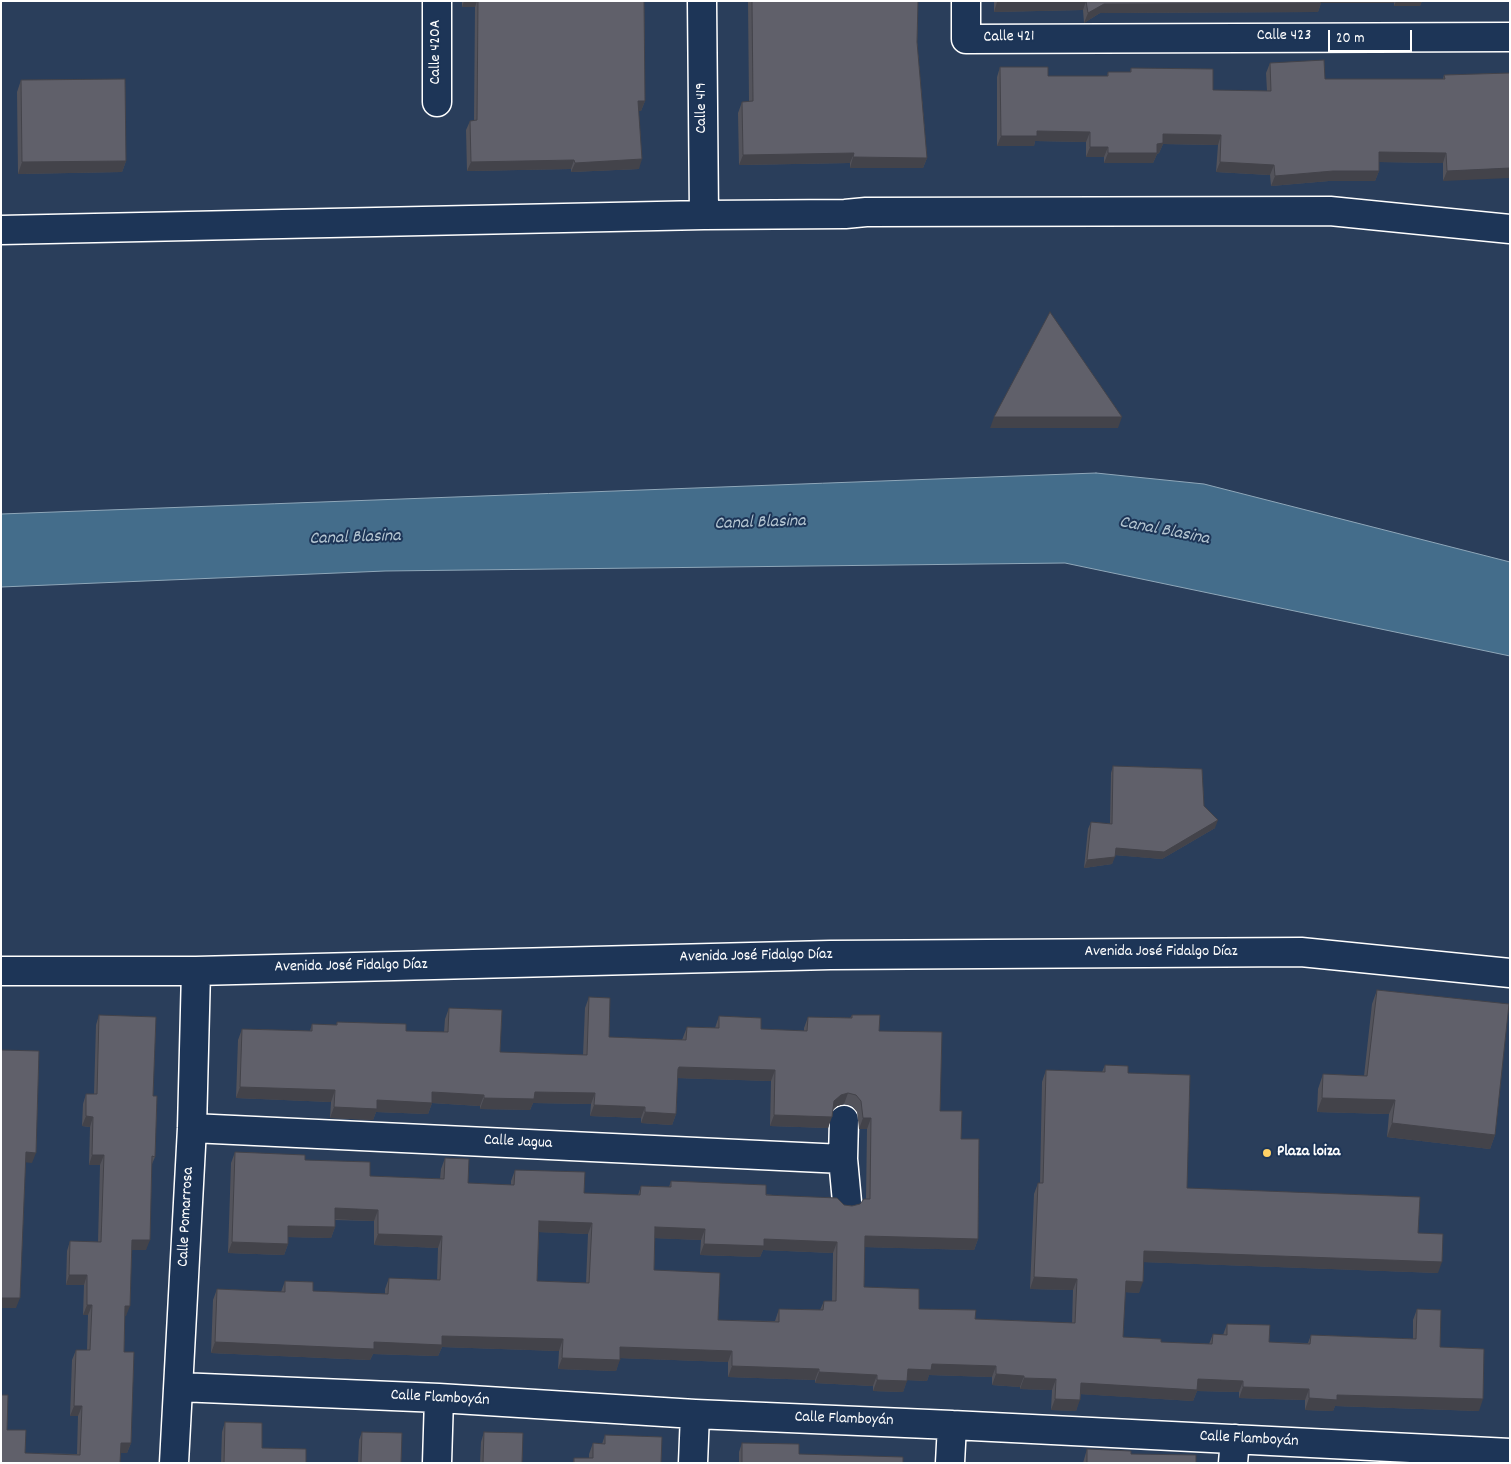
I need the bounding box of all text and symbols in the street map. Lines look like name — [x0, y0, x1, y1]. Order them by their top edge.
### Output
street label: Calle 420A — [427, 20, 447, 84]
scale bar — [1331, 20, 1415, 52]
street label: Calle 423 — [1257, 27, 1311, 47]
street label: Calle 421 — [983, 28, 1035, 48]
text: 20 m — [1336, 28, 1364, 50]
street label: Calle 419 — [693, 82, 713, 134]
water label: Canal Blasina — [714, 512, 806, 536]
water label: Canal Blasina — [1117, 513, 1211, 551]
water label: Canal Blasina — [309, 527, 401, 551]
street label: Avenida José Fidalgo Díaz — [1084, 943, 1238, 963]
street label: Avenida José Fidalgo Díaz — [679, 946, 833, 968]
street label: Avenida José Fidalgo Díaz — [274, 956, 428, 978]
street label: Calle Jagua — [483, 1132, 553, 1154]
place label: Plaza loiza — [1277, 1143, 1340, 1163]
marker: Plaza loiza — [1261, 1147, 1273, 1159]
street label: Calle Pomarrosa — [175, 1167, 199, 1267]
street label: Calle Flamboyán — [390, 1387, 490, 1411]
street label: Calle Flamboyán — [794, 1409, 894, 1431]
street label: Calle Flamboyán — [1199, 1428, 1299, 1452]

